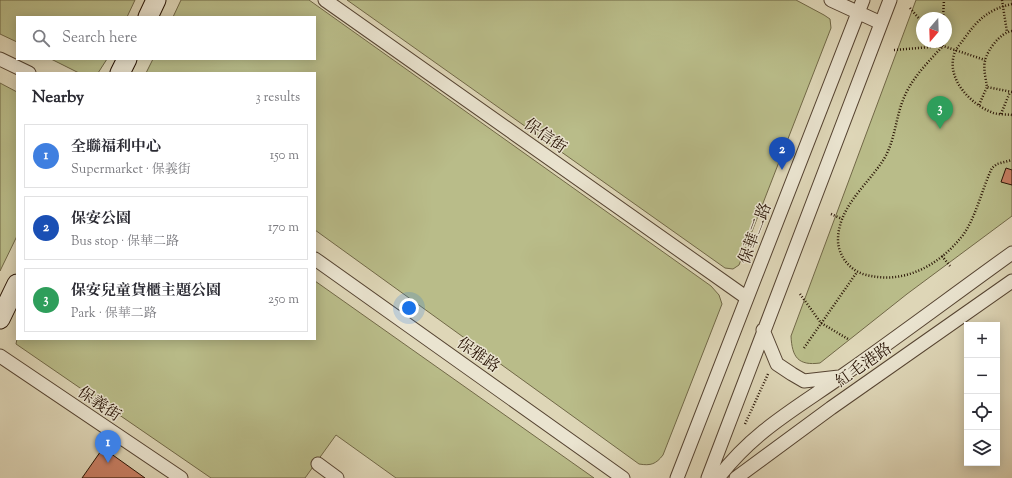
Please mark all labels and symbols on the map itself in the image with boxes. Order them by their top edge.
north arrow [916,12,952,48]
pin: 3 [927,96,953,129]
street label: 保信街 [518,114,571,160]
pin: 2 [769,137,795,170]
street label: 保華二路 [734,200,779,268]
your location [399,298,419,318]
street label: 保雅路 [451,333,504,379]
street label: 紅毛港路 [832,338,897,394]
street label: 保義街 [72,382,125,428]
pin: 1 [95,430,121,463]

